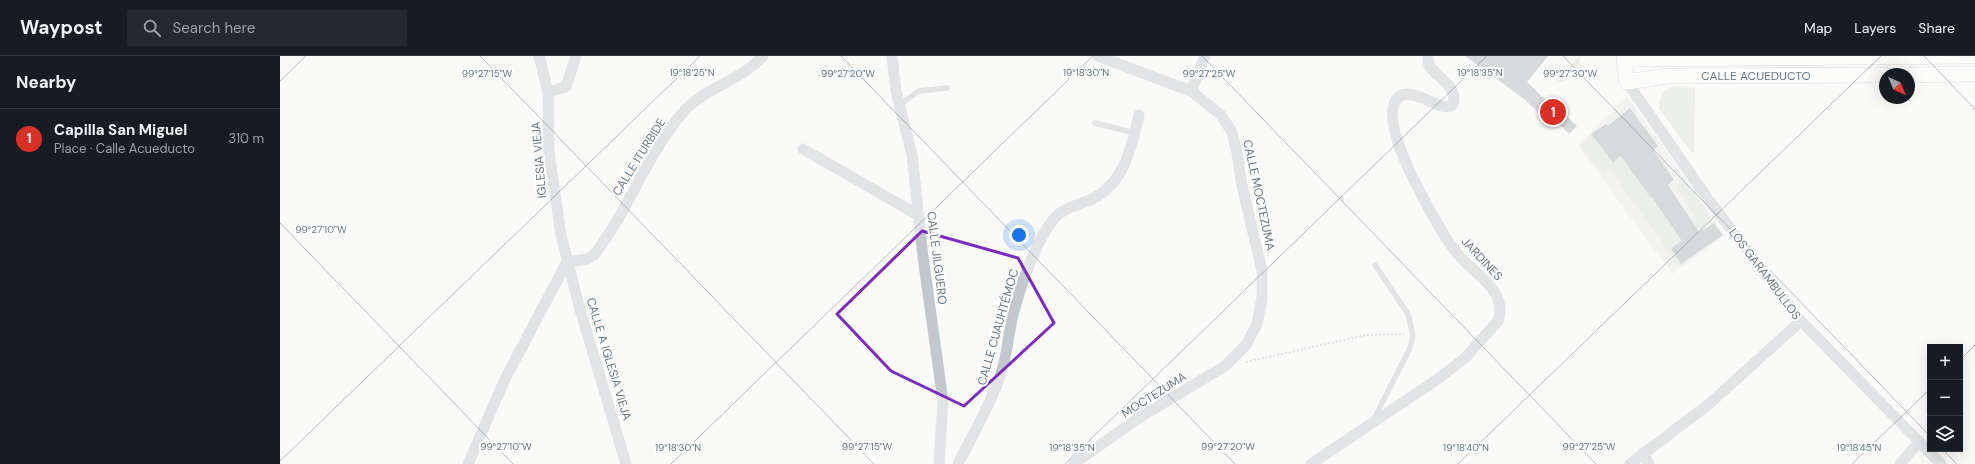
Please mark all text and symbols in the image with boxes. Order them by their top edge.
search box [127,10,407,46]
text: Waypost [20,15,103,40]
icon: search [141,17,163,39]
text: Search here [173,18,255,38]
text: Map [1804,19,1832,37]
text: Layers [1854,19,1896,37]
text: Share [1918,19,1955,37]
text: 19°18'25"N [669,66,715,79]
text: 19°18'30"N [1063,66,1109,79]
text: 19°18'35"N [1457,66,1503,79]
text: 99°27'15"W [462,67,513,80]
text: 99°27'20"W [821,67,875,80]
text: 99°27'25"W [1182,67,1236,80]
text: 99°27'30"W [1543,67,1597,80]
street label: CALLE ACUEDUCTO [1701,68,1811,84]
north arrow [1879,68,1915,104]
text: Nearby [16,71,76,93]
pin: 1 [1540,97,1566,127]
street label: CALLE ITURBIDE [609,115,669,199]
text: Capilla San Miguel [54,120,187,140]
street label: IGLESIA VIEJA [528,121,550,199]
text: 1 [27,130,31,147]
text: 310 m [229,130,264,147]
street label: CALLE MOCTEZUMA [1239,138,1279,252]
text: Place · Calle Acueducto [54,140,195,157]
street label: CALLE JILGUERO [923,211,951,305]
text: 99°27'10"W [295,223,347,236]
your location [1009,225,1029,245]
street label: LOS GARAMBULLOS [1725,225,1805,323]
street label: JARDINES [1458,234,1506,284]
street label: CALLE CUAUHTÉMOC [974,267,1022,387]
street label: CALLE A IGLESIA VIEJA [583,296,635,422]
map controls [1927,344,1963,452]
button: + [1927,344,1963,380]
street label: MOCTEZUMA [1119,369,1190,421]
button: − [1927,380,1963,416]
button: layers [1927,416,1963,452]
text: 99°27'10"W [480,440,532,453]
text: 99°27'15"W [842,440,893,453]
text: 99°27'20"W [1201,440,1255,453]
text: 99°27'25"W [1562,440,1616,453]
text: 19°18'30"N [655,441,701,454]
text: 19°18'35"N [1049,441,1095,454]
text: 19°18'40"N [1443,441,1489,454]
text: 19°18'45"N [1837,441,1882,454]

